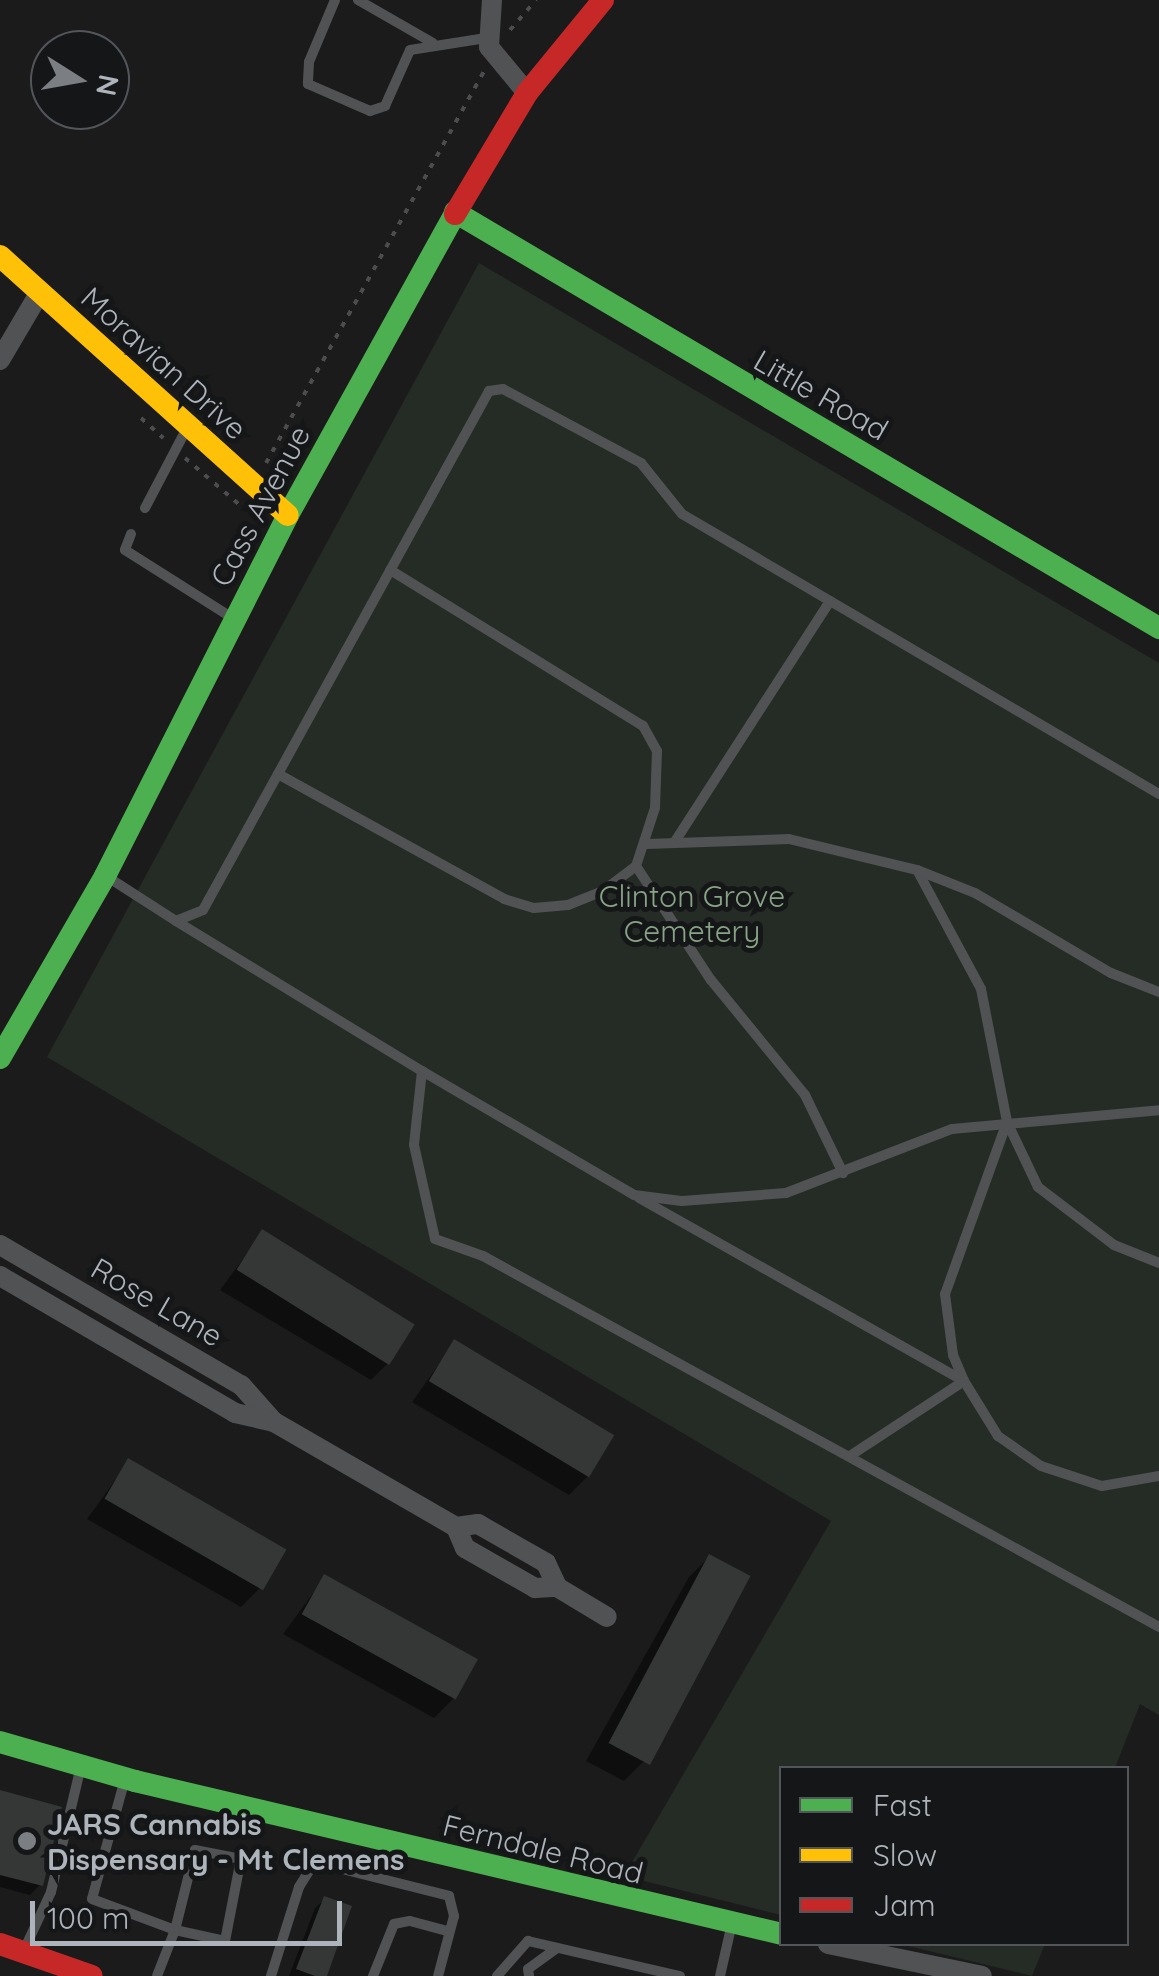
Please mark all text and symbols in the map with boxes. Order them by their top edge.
north arrow [30,30,130,130]
text: N [89,72,127,99]
street label: Moravian Drive [74,279,254,447]
street label: Little Road [748,342,894,448]
street label: Cass Avenue [203,420,317,592]
park label: Clinton Grove Cemetery [599,878,785,948]
street label: Rose Lane [85,1250,229,1354]
legend [779,1766,1129,1946]
text: Fast [873,1786,932,1824]
place label: JARS Cannabis Dispensary - Mt Clemens [47,1806,405,1876]
street label: Ferndale Road [439,1807,647,1891]
marker: JARS Cannabis Dispensary - Mt Clemens [16,1830,38,1852]
text: Slow [873,1836,937,1874]
scale bar [35,1881,348,1943]
text: Jam [873,1886,936,1924]
text: 100 m [47,1899,129,1937]

